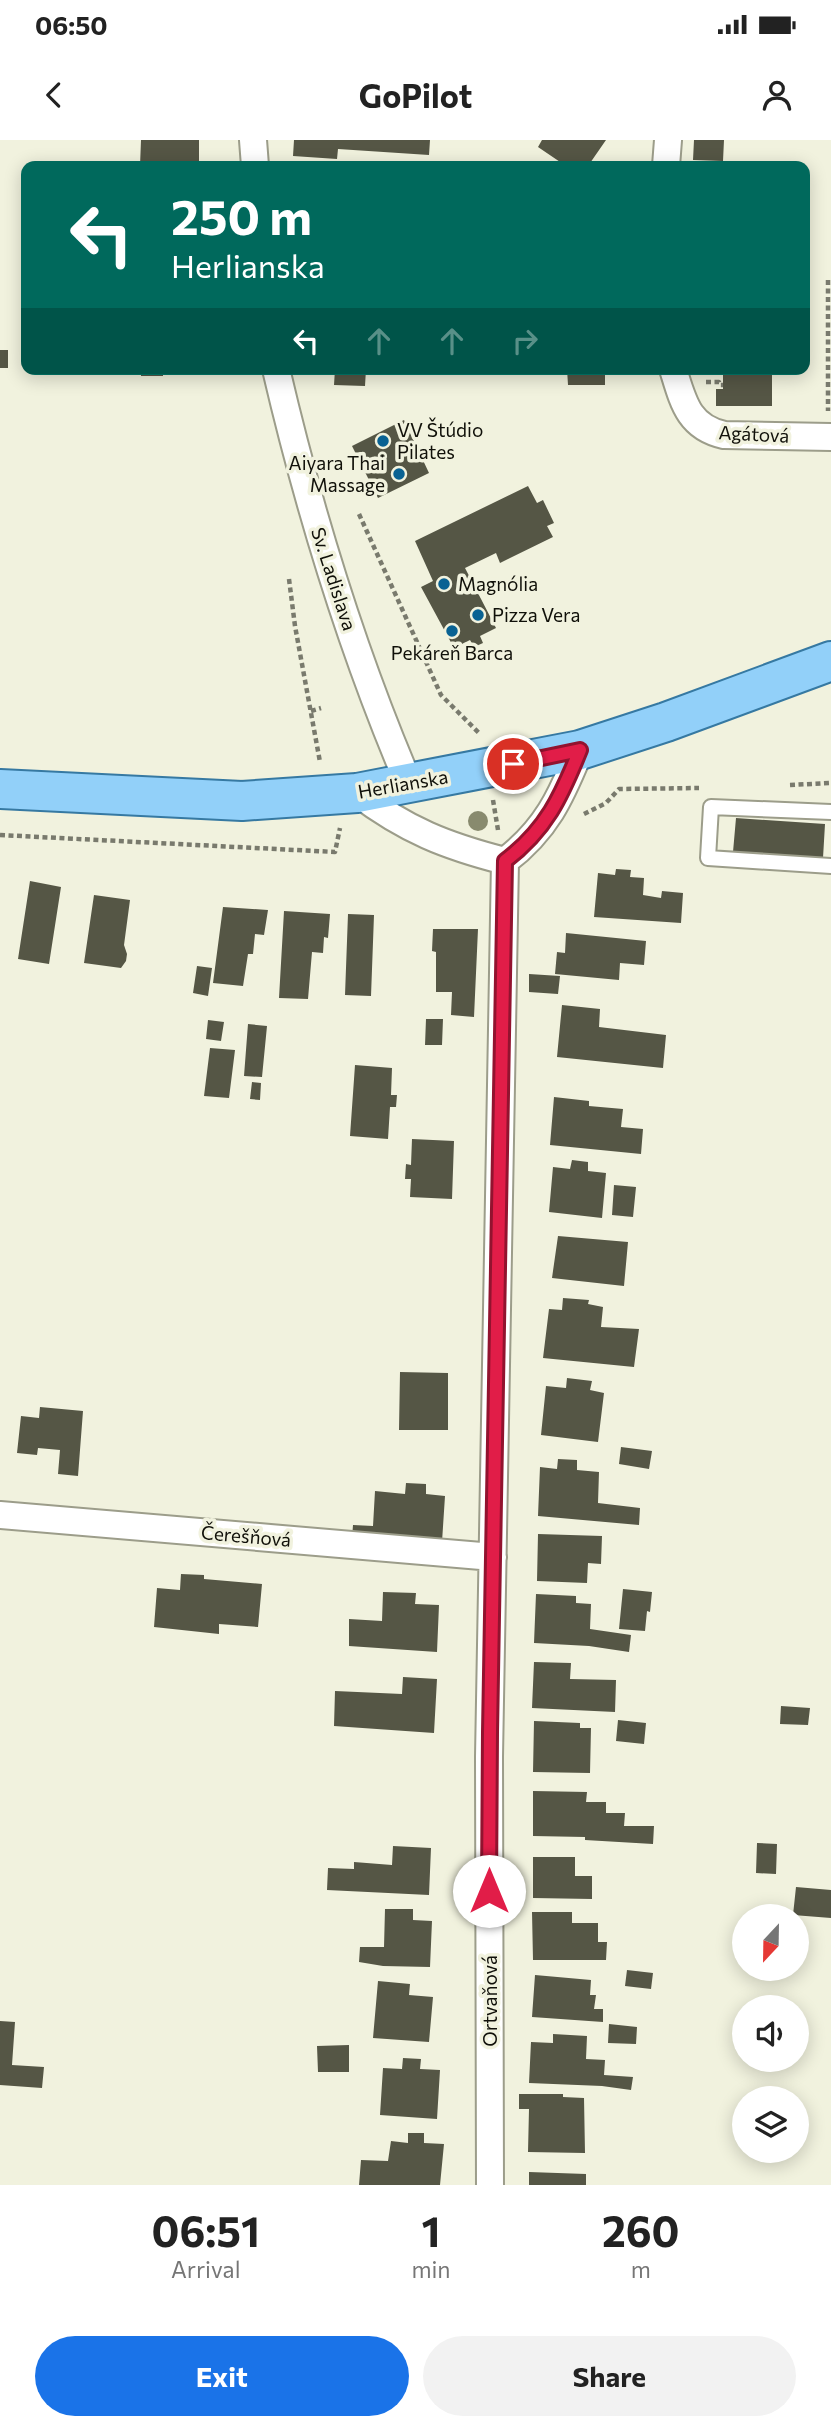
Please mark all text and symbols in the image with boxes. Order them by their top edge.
text: 06:50 [35,9,108,40]
text: GoPilot [359,75,472,115]
icon: back [35,76,73,114]
icon: person [758,76,796,114]
text: 250 m [171,185,312,245]
icon: left [56,189,147,280]
text: Herlianska [171,245,325,285]
icon: left [287,322,325,360]
icon: ahead [360,322,398,360]
icon: ahead [433,322,471,360]
icon: right [506,322,544,360]
place label: VV Štúdio Pilates [397,417,483,463]
street label: Agátová [718,420,790,447]
marker: VV Štúdio Pilates [375,433,391,449]
place label: Aiyara Thai Massage [289,451,385,496]
marker: Aiyara Thai Massage [391,466,407,482]
street label: Sv. Ladislava [307,524,362,633]
place label: Magnólia [458,572,538,595]
marker: Magnólia [436,576,452,592]
place label: Pizza Vera [492,603,580,626]
marker: Pizza Vera [470,607,486,623]
marker: Pekáreň Barca [444,623,460,639]
place label: Pekáreň Barca [391,641,513,664]
pin [483,734,543,794]
icon: arrive [494,745,532,783]
street label: Herlianska [356,764,450,803]
street label: Čerešňová [200,1519,292,1551]
position arrow [452,1854,526,1928]
north arrow [732,1904,808,1981]
map controls [732,1904,809,2163]
street label: Ortvaňová [478,1955,501,2047]
button: sound [732,1995,809,2072]
button: layers [732,2086,809,2163]
text: 06:51 [151,2204,260,2256]
text: 1 [421,2204,440,2256]
text: 260 [602,2204,679,2256]
text: Arrival [171,2255,240,2283]
text: min [411,2255,451,2283]
text: m [631,2255,651,2283]
button: Exit [35,2336,409,2416]
button: Share [423,2336,796,2416]

